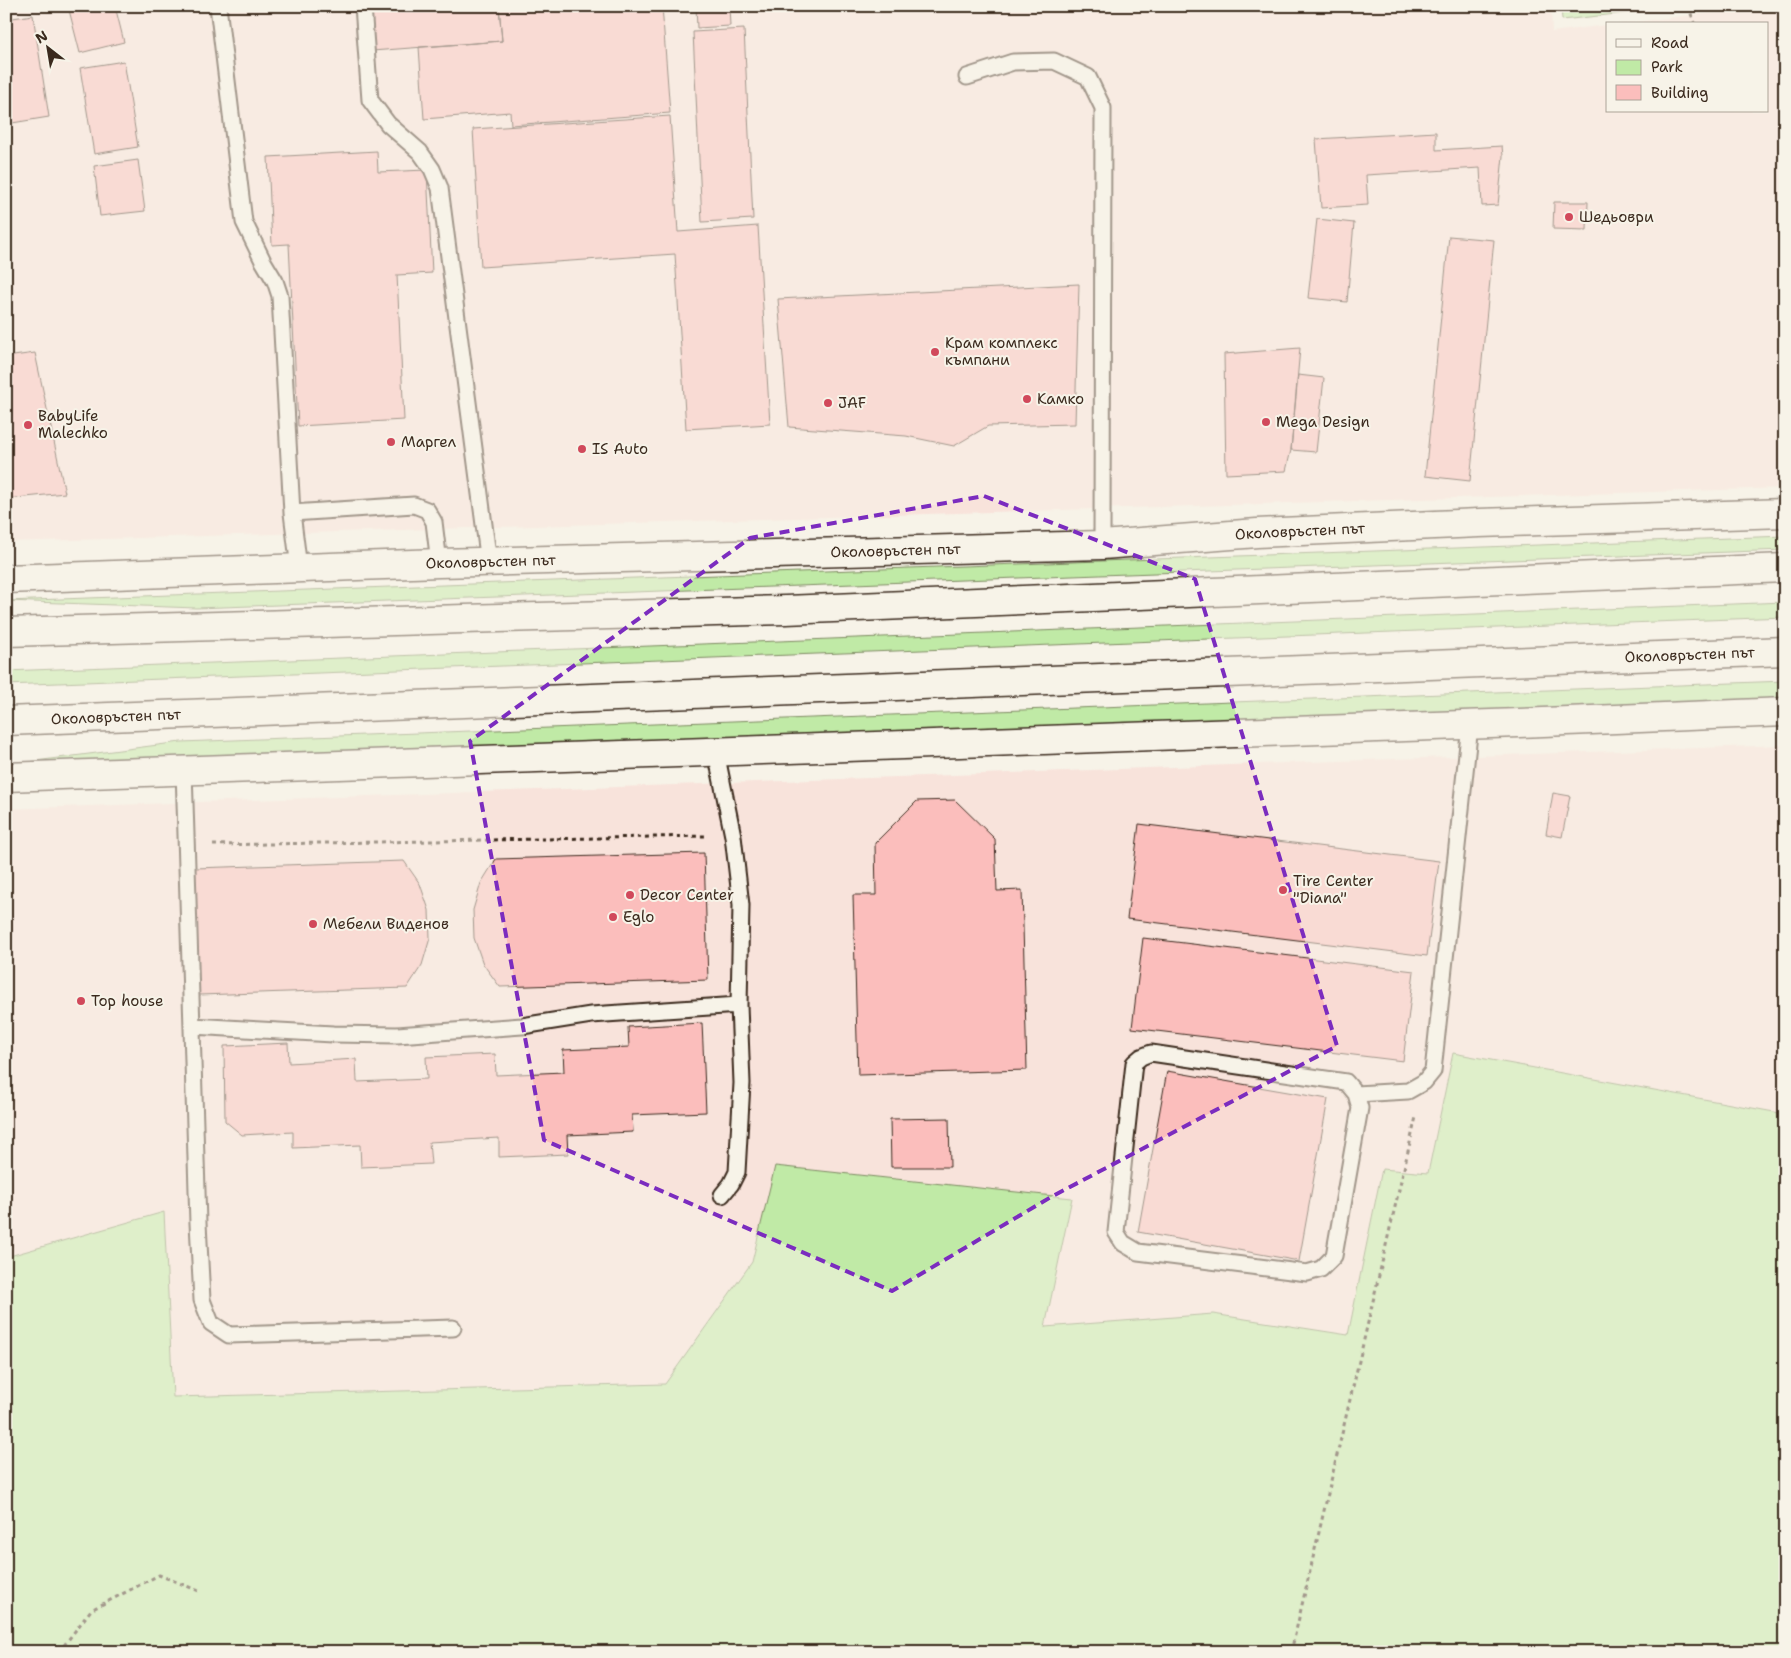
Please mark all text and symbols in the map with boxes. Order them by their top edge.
north arrow [22,22,72,72]
legend [1606,22,1768,112]
text: N [32,26,51,47]
text: Road [1651,33,1689,53]
text: Park [1651,57,1683,77]
text: Building [1651,83,1708,103]
place label: Шедьоври [1579,207,1654,227]
marker: Шедьоври [1563,211,1575,223]
place label: Крам комплекс къмпани [945,333,1058,370]
marker: Крам комплекс къмпани [929,346,941,358]
place label: Камко [1037,389,1084,409]
place label: JAF [838,393,866,413]
marker: Камко [1021,393,1033,405]
marker: JAF [822,397,834,409]
place label: BabyLife Malechko [38,406,108,443]
place label: Mega Design [1276,412,1370,432]
marker: Mega Design [1260,416,1272,428]
marker: BabyLife Malechko [22,419,34,431]
place label: Маргел [401,432,457,452]
marker: Маргел [385,436,397,448]
place label: IS Auto [592,439,648,459]
marker: IS Auto [576,443,588,455]
street label: Околовръстен път [1234,518,1366,545]
street label: Околовръстен път [830,539,961,562]
street label: Околовръстен път [425,550,556,573]
street label: Околовръстен път [1624,642,1756,667]
street label: Околовръстен път [50,704,182,729]
place label: Tire Center "Diana" [1293,871,1374,908]
marker: Tire Center "Diana" [1277,884,1289,896]
place label: Decor Center [640,885,734,905]
marker: Decor Center [624,889,636,901]
place label: Eglo [623,907,654,927]
marker: Eglo [607,911,619,923]
place label: Мебели Виденов [323,914,449,934]
marker: Мебели Виденов [307,918,319,930]
place label: Top house [91,991,163,1011]
marker: Top house [75,995,87,1007]

